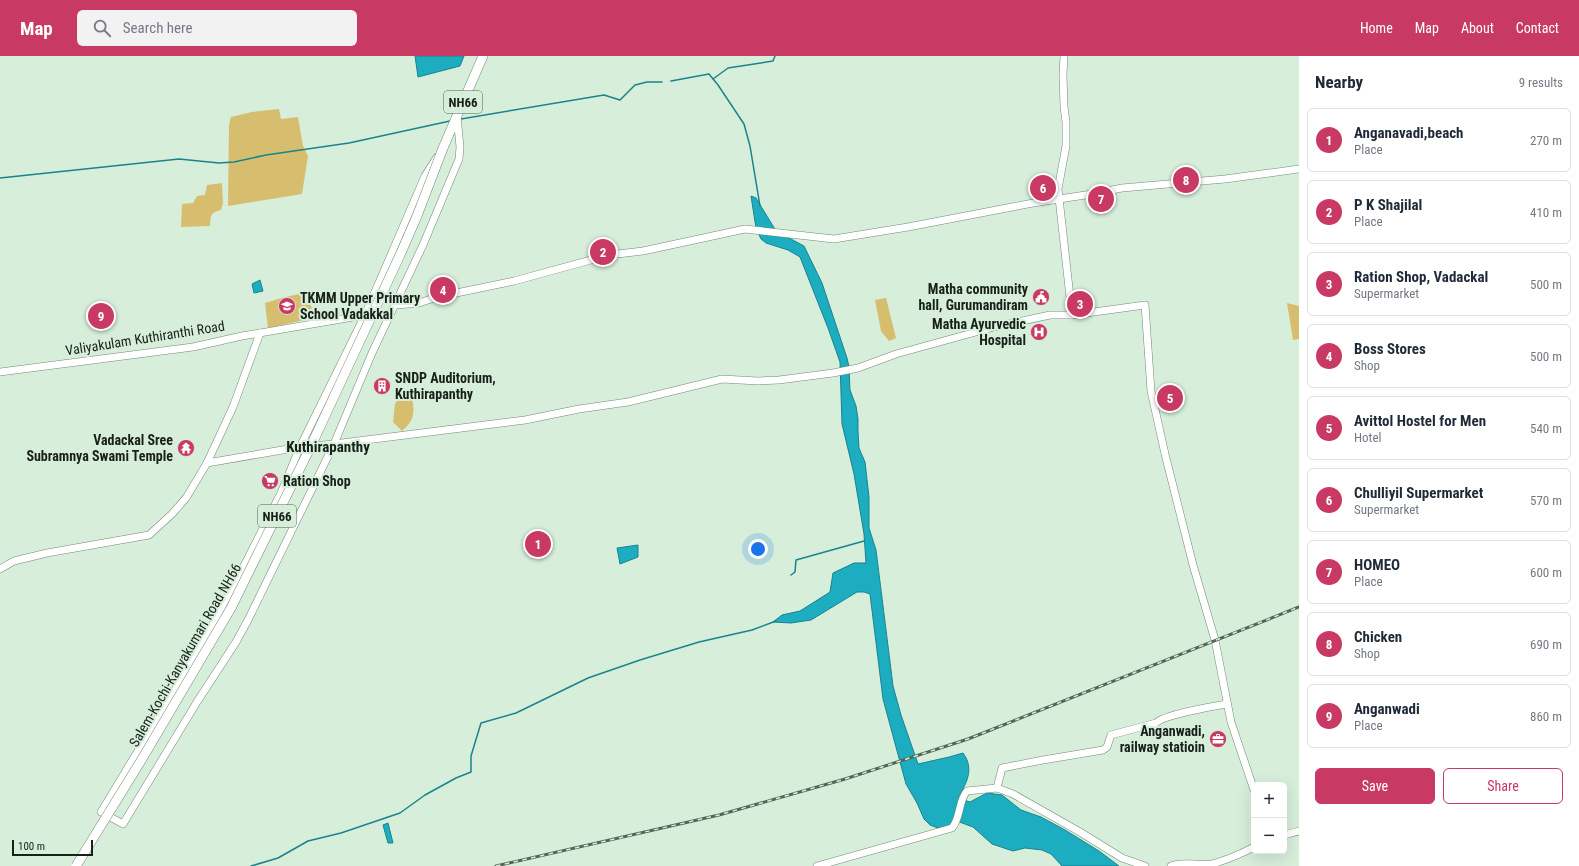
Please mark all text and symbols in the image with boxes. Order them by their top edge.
search box [77,10,357,46]
text: Map [20,17,53,40]
icon: search [91,17,113,39]
text: Search here [123,19,193,37]
text: Home [1360,20,1393,36]
text: Map [1415,20,1439,36]
text: About [1461,20,1494,36]
text: Contact [1516,20,1559,36]
text: Nearby [1315,72,1363,92]
text: 9 results [1519,75,1563,90]
road number: NH66 [444,91,482,113]
text: Anganavadi,beach [1354,124,1463,142]
text: 1 [1326,133,1332,148]
text: 270 m [1530,133,1562,148]
text: Place [1354,142,1383,157]
pin: 8 [1173,165,1199,195]
pin: 6 [1030,173,1056,203]
pin: 7 [1088,184,1114,214]
text: P K Shajilal [1354,196,1422,214]
text: 2 [1326,205,1332,220]
text: 410 m [1530,205,1562,220]
text: Place [1354,214,1383,229]
pin: 2 [590,237,616,267]
text: Ration Shop, Vadackal [1354,268,1488,286]
pin: 4 [430,275,456,305]
text: 3 [1326,277,1332,292]
text: 500 m [1530,277,1562,292]
place label: Matha community hall, Gurumandiram [918,281,1029,313]
text: Supermarket [1354,286,1419,301]
public building icon: Matha community hall, Gurumandiram [1031,287,1051,307]
pin: 3 [1067,289,1093,319]
place label: TKMM Upper Primary School Vadakkal [300,290,421,322]
school or university icon: TKMM Upper Primary School Vadakkal [277,296,297,316]
pin: 9 [88,301,114,331]
place label: Matha Ayurvedic Hospital [932,316,1027,348]
street label: Valiyakulam Kuthiranthi Road [64,317,226,359]
hospital icon: Matha Ayurvedic Hospital [1029,322,1049,342]
text: Boss Stores [1354,340,1426,358]
text: 4 [1326,349,1332,364]
text: 500 m [1530,349,1562,364]
text: Shop [1354,358,1380,373]
place label: SNDP Auditorium, Kuthirapanthy [395,370,496,402]
building icon: SNDP Auditorium, Kuthirapanthy [372,376,392,396]
pin: 5 [1157,383,1183,413]
text: Avittol Hostel for Men [1354,412,1486,430]
text: 5 [1326,421,1332,436]
text: 540 m [1530,421,1562,436]
text: Hotel [1354,430,1382,445]
place label: Vadackal Sree Subramnya Swami Temple [26,432,173,464]
temple icon: Vadackal Sree Subramnya Swami Temple [176,438,196,458]
district label: Kuthirapanthy [286,438,370,456]
supermarket icon: Ration Shop [260,471,280,491]
place label: Ration Shop [283,473,351,489]
text: Chulliyil Supermarket [1354,484,1483,502]
text: 6 [1326,493,1332,508]
text: 570 m [1530,493,1562,508]
text: Supermarket [1354,502,1419,517]
road number: NH66 [258,505,296,527]
pin: 1 [525,529,551,559]
your location [748,539,768,559]
text: HOMEO [1354,556,1400,574]
street label: Salem-Kochi-Kanyakumari Road NH66 [126,560,244,750]
text: 7 [1326,565,1332,580]
text: 600 m [1530,565,1562,580]
text: Place [1354,574,1383,589]
text: Chicken [1354,628,1402,646]
text: 8 [1326,637,1332,652]
text: 690 m [1530,637,1562,652]
text: Shop [1354,646,1380,661]
text: Anganwadi [1354,700,1420,718]
text: 9 [1326,709,1332,724]
text: 860 m [1530,709,1562,724]
text: Place [1354,718,1383,733]
place label: Anganwadi, railway statioin [1120,723,1205,755]
office icon: Anganwadi, railway statioin [1208,729,1228,749]
button: Save [1315,768,1435,804]
button: Share [1443,768,1563,804]
map controls [1251,782,1287,854]
button: + [1251,782,1287,818]
button: − [1251,818,1287,854]
scale bar [12,838,93,857]
text: 100 m [18,840,45,853]

